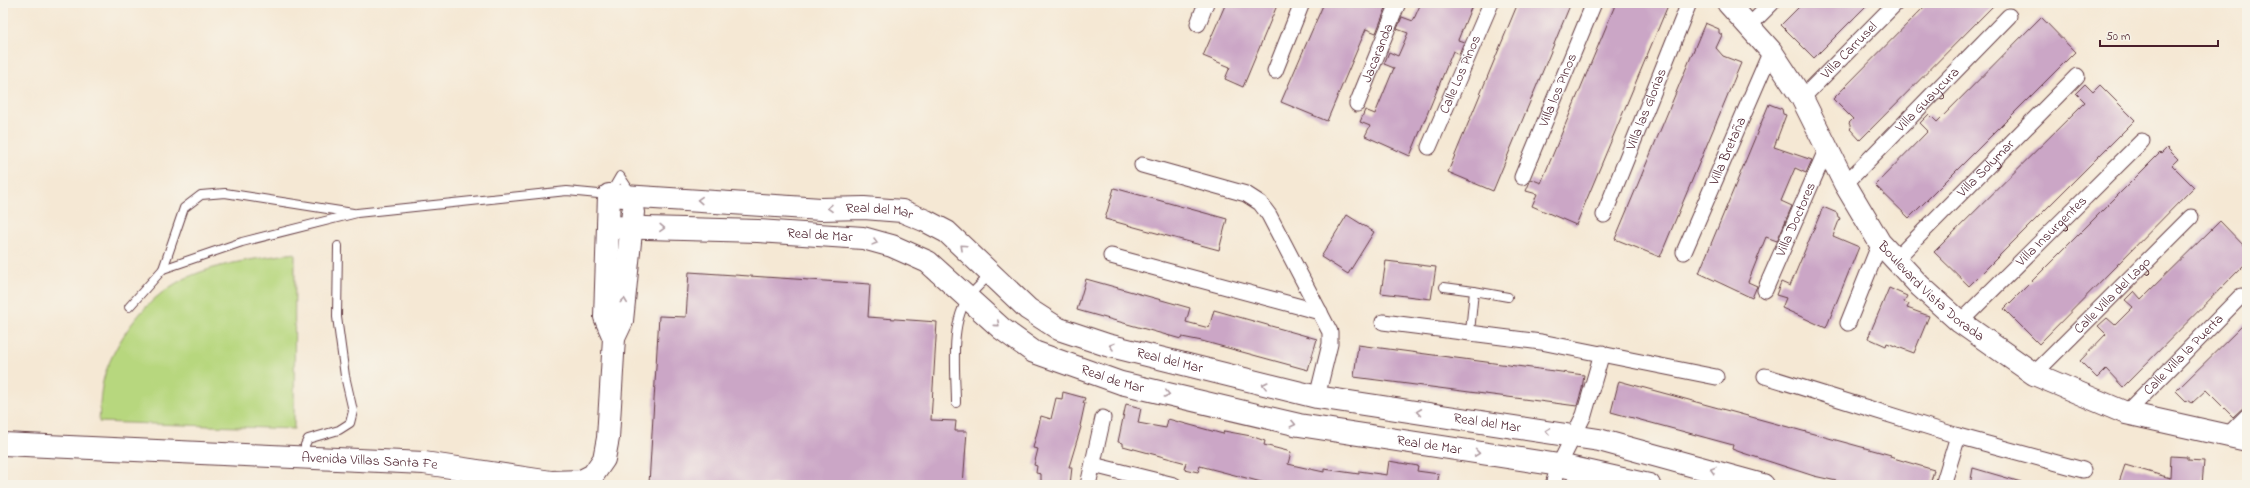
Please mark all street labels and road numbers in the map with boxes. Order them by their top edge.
street label: Villa Carrusel [1815,17,1882,85]
street label: Jacaranda [1356,20,1399,86]
street label: Calle Los Pinos [1434,32,1486,117]
street label: Villa los PInos [1533,50,1583,131]
street label: Villa Guaycura [1890,62,1964,138]
street label: Villa las Glorias [1620,65,1672,154]
street label: Villa Bretaña [1703,114,1752,189]
street label: Villa Solymar [1951,134,2020,203]
street label: Villa Doctores [1770,179,1821,261]
street label: Villa Insurgentes [2010,191,2092,272]
street label: Real del Mar [845,197,917,225]
street label: Real de Mar [786,222,854,248]
street label: Boulevard Vista Dorada [1872,236,1989,347]
street label: Calle Villa del Lago [2069,252,2156,339]
street label: Calle Villa la Puerta [2139,309,2228,400]
street label: Real del Mar [1134,342,1206,379]
street label: Real de Mar [1078,359,1147,399]
street label: Real del Mar [1452,407,1523,439]
street label: Real de Mar [1395,430,1464,460]
street label: Avenida Villas Santa Fe [301,447,440,476]

